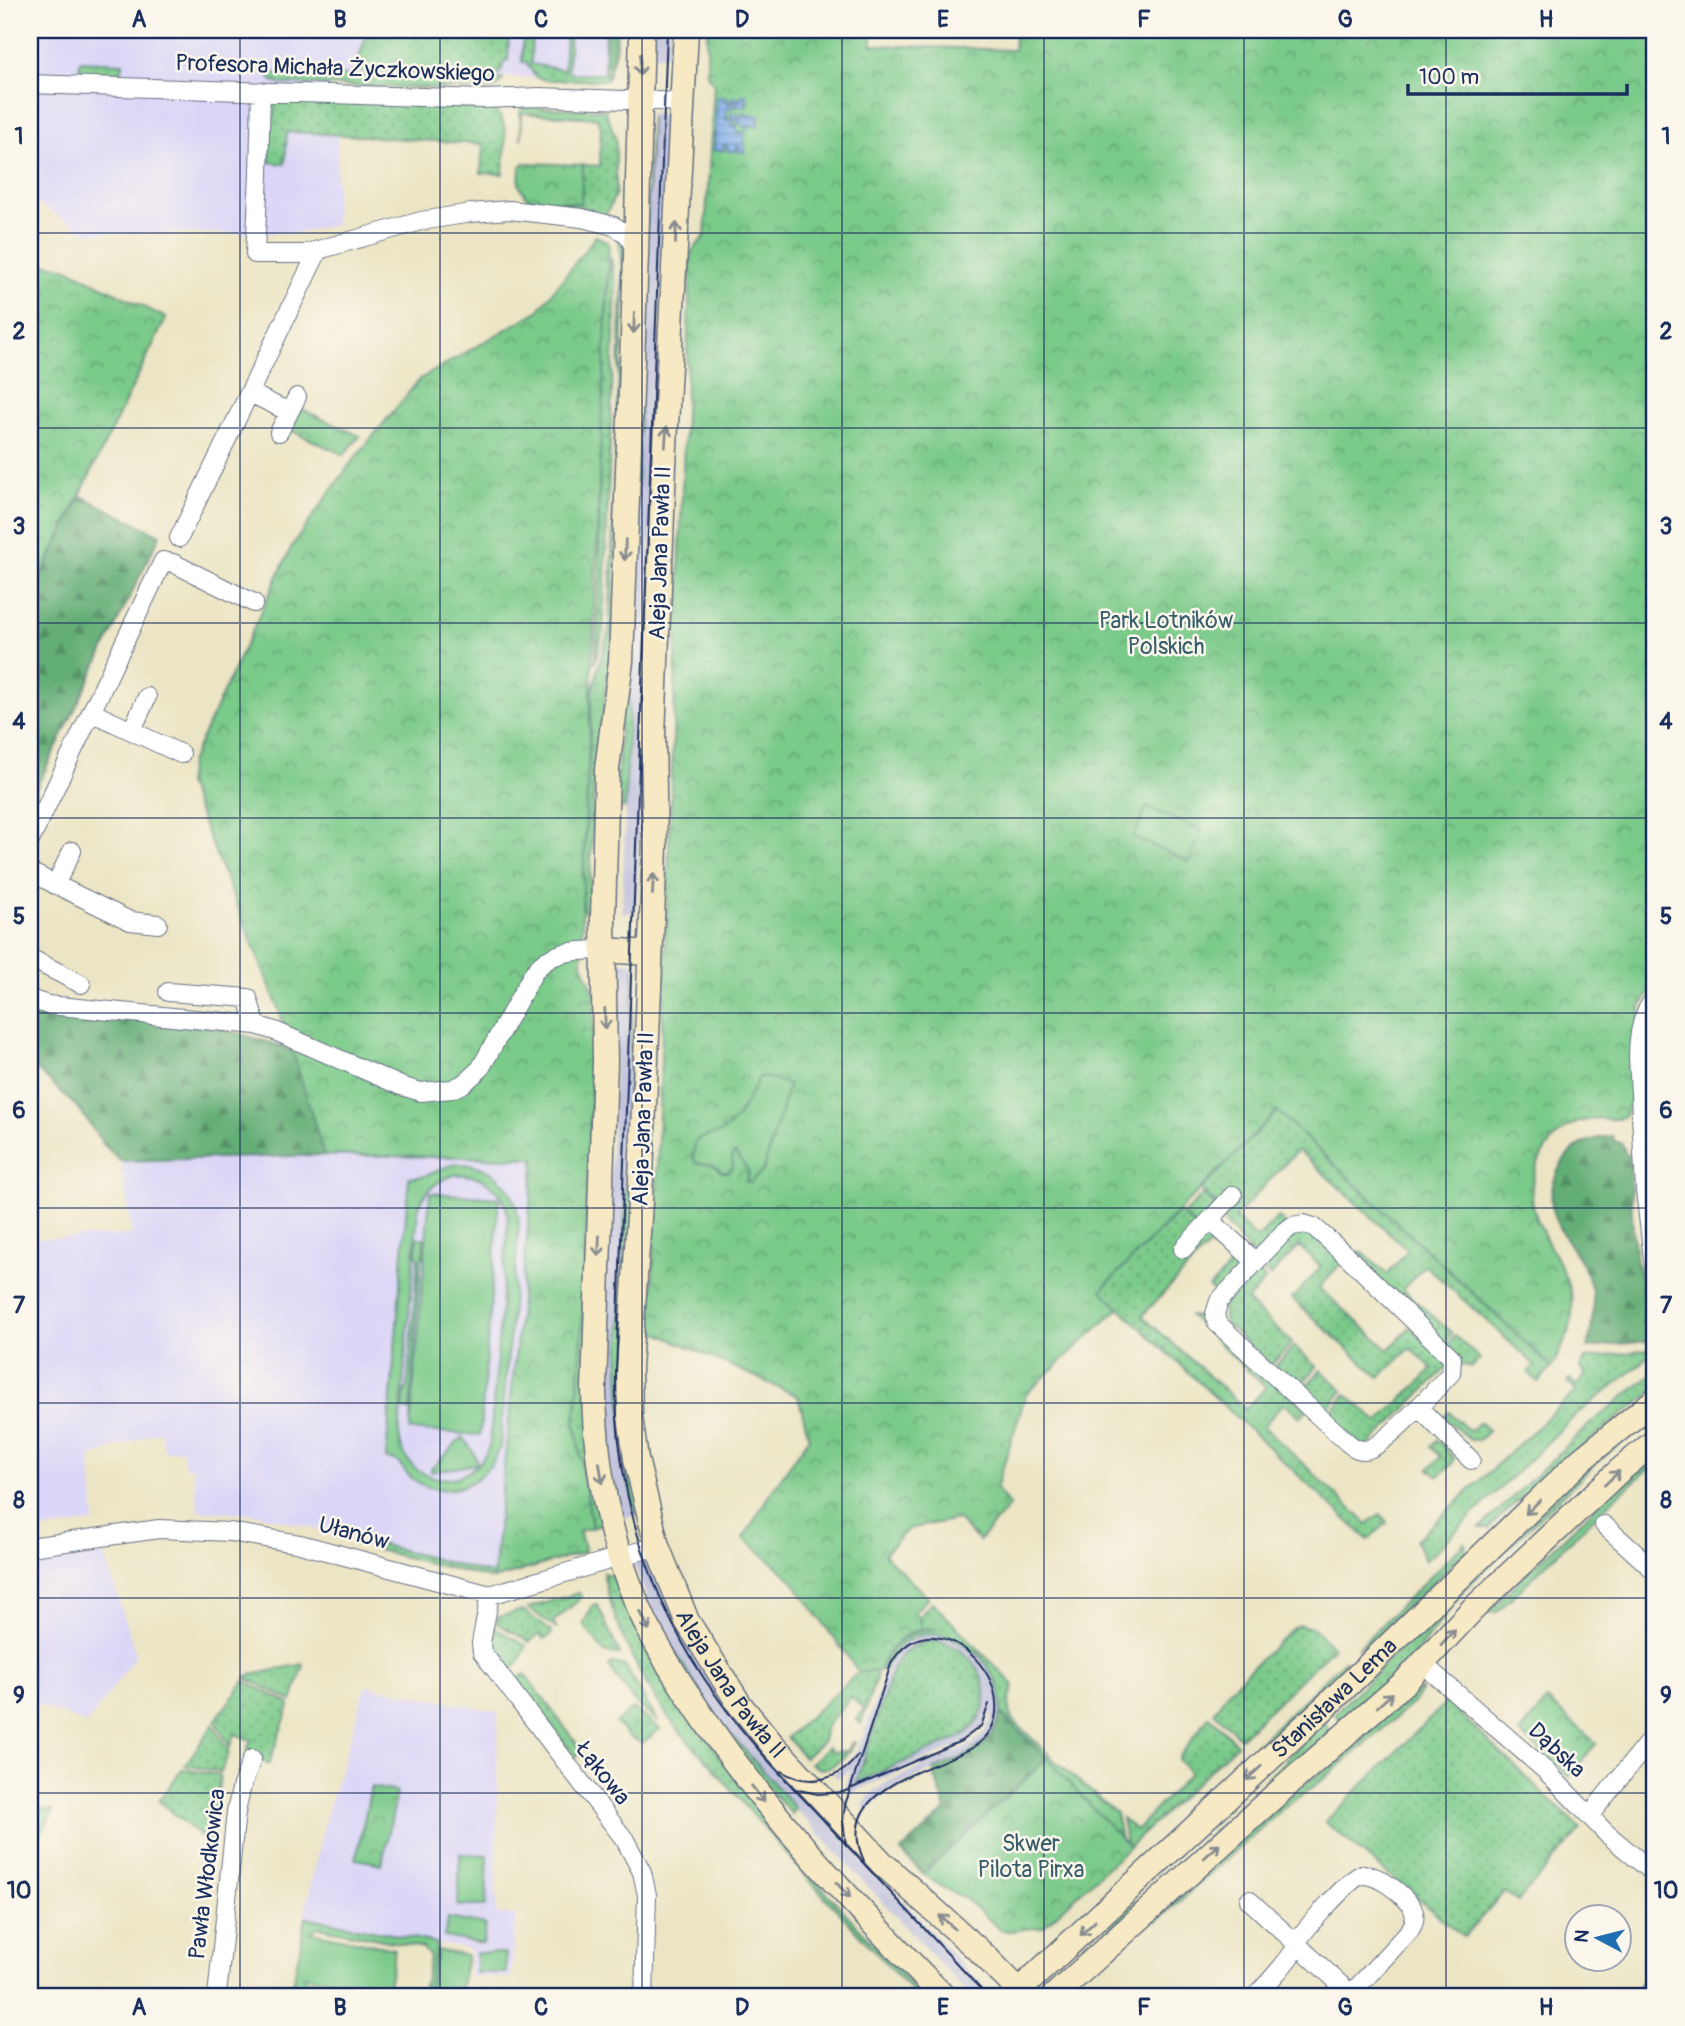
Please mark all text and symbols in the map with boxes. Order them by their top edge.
text: A [132,5,147,34]
text: B [333,5,347,34]
text: C [534,5,548,34]
text: D [735,5,749,34]
text: E [937,5,949,34]
text: F [1137,5,1151,34]
text: G [1337,5,1353,34]
text: H [1539,5,1553,34]
street label: Profesora Michała Życzkowskiego [175,48,495,88]
scale bar [1408,52,1627,96]
one-way arrow [634,53,647,76]
text: 100 m [1419,64,1479,91]
text: 1 [15,122,24,151]
text: 1 [1662,122,1671,151]
one-way arrow [670,222,683,245]
one-way arrow [627,311,640,334]
text: 2 [13,317,26,346]
text: 2 [1660,317,1673,346]
one-way arrow [659,426,672,449]
street label: Aleja Jana Pawła II [642,465,678,641]
text: 3 [13,512,25,541]
text: 3 [1660,512,1672,541]
one-way arrow [618,539,632,562]
park label: Park Lotników Polskich [1099,606,1234,661]
text: 4 [12,707,26,736]
text: 4 [1659,707,1673,736]
one-way arrow [647,874,660,896]
text: 5 [13,902,25,931]
text: 5 [1660,902,1672,931]
one-way arrow [598,1007,612,1030]
street label: Aleja Jana Pawła II [625,1031,661,1207]
text: 6 [12,1096,26,1125]
text: 6 [1659,1096,1673,1125]
one-way arrow [592,1234,605,1257]
text: 7 [13,1291,26,1320]
text: 7 [1660,1291,1673,1320]
one-way arrow [595,1461,608,1484]
one-way arrow [1603,1470,1621,1486]
text: 8 [13,1486,25,1515]
text: 8 [1660,1486,1672,1515]
one-way arrow [1524,1498,1541,1515]
street label: Ułanów [315,1510,393,1556]
street label: Aleja Jana Pawła II [670,1606,793,1765]
one-way arrow [638,1610,652,1631]
one-way arrow [1440,1628,1457,1645]
street label: Stanisława Lema [1265,1631,1403,1764]
text: 9 [13,1681,25,1710]
text: 9 [1660,1681,1672,1710]
one-way arrow [1375,1692,1393,1708]
street label: Dąbska [1522,1716,1592,1784]
street label: Łąkowa [568,1734,637,1811]
one-way arrow [1246,1764,1263,1781]
one-way arrow [750,1784,765,1803]
street label: Pawła Włodkowica [182,1787,232,1961]
park label: Skwer Pilota Pirxa [978,1829,1084,1884]
one-way arrow [1203,1843,1221,1859]
text: 10 [7,1876,31,1905]
text: 10 [1654,1876,1678,1905]
one-way arrow [835,1881,851,1899]
north arrow [1562,1904,1632,1974]
one-way arrow [938,1914,956,1930]
one-way arrow [1080,1919,1097,1936]
text: N [1569,1928,1595,1944]
text: A [132,1993,147,2022]
text: B [333,1993,347,2022]
text: C [534,1993,548,2022]
text: D [735,1993,749,2022]
text: E [937,1993,949,2022]
text: F [1137,1993,1151,2022]
text: G [1337,1993,1353,2022]
text: H [1539,1993,1553,2022]

